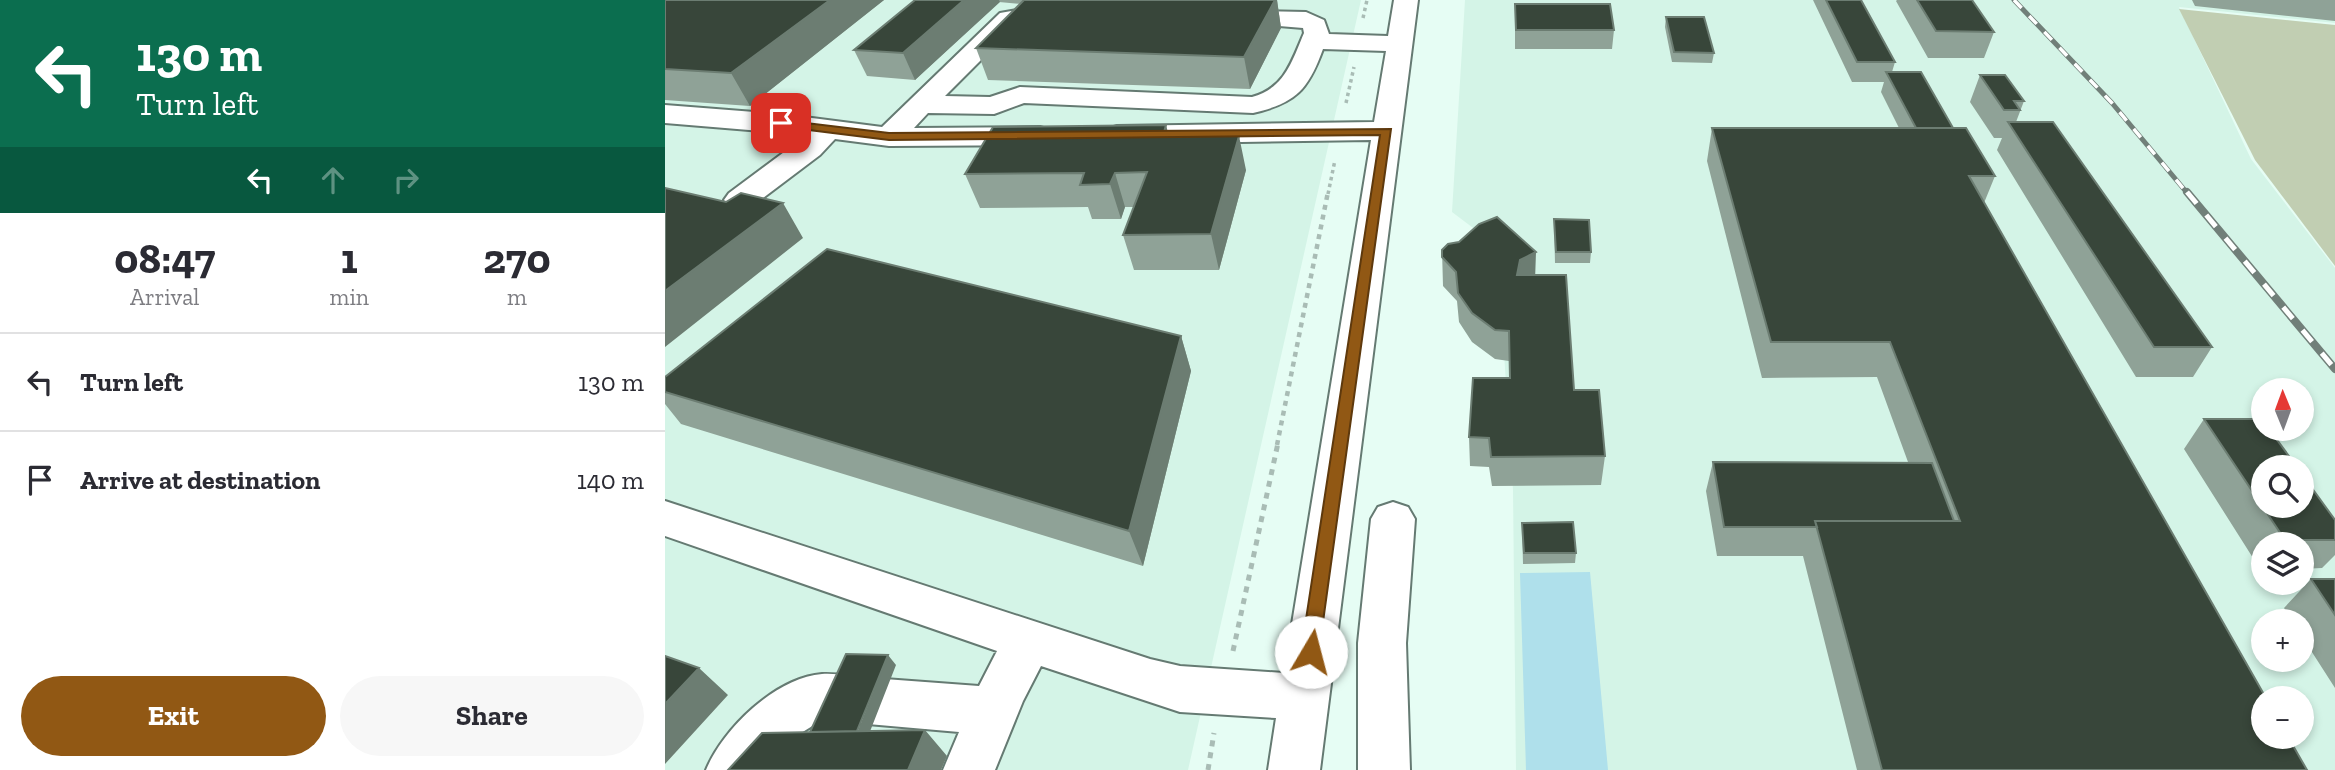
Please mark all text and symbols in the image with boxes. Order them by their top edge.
text: 130 m [136,25,262,84]
icon: left [21,28,112,119]
text: Turn left [136,85,258,123]
pin [751,93,811,153]
icon: arrive [762,104,800,142]
icon: left [241,161,279,199]
icon: ahead [314,161,352,199]
icon: right [387,161,425,199]
text: 08:47 [114,233,215,284]
text: 1 [341,233,358,284]
text: 270 [483,233,551,284]
text: Arrival [130,283,199,311]
text: min [330,283,369,311]
text: m [507,283,527,311]
icon: left [21,363,59,401]
text: Turn left [80,366,183,398]
text: 130 m [578,366,644,398]
north arrow [2251,378,2313,441]
map controls [2251,378,2314,749]
button: search [2251,455,2314,518]
icon: arrive [21,461,59,499]
text: Arrive at destination [80,464,320,496]
text: 140 m [577,464,644,496]
button: layers [2251,532,2314,595]
button: + [2251,609,2314,672]
position arrow [1274,615,1348,689]
button: Exit [21,676,326,756]
button: Share [340,676,644,756]
button: − [2251,686,2314,749]

